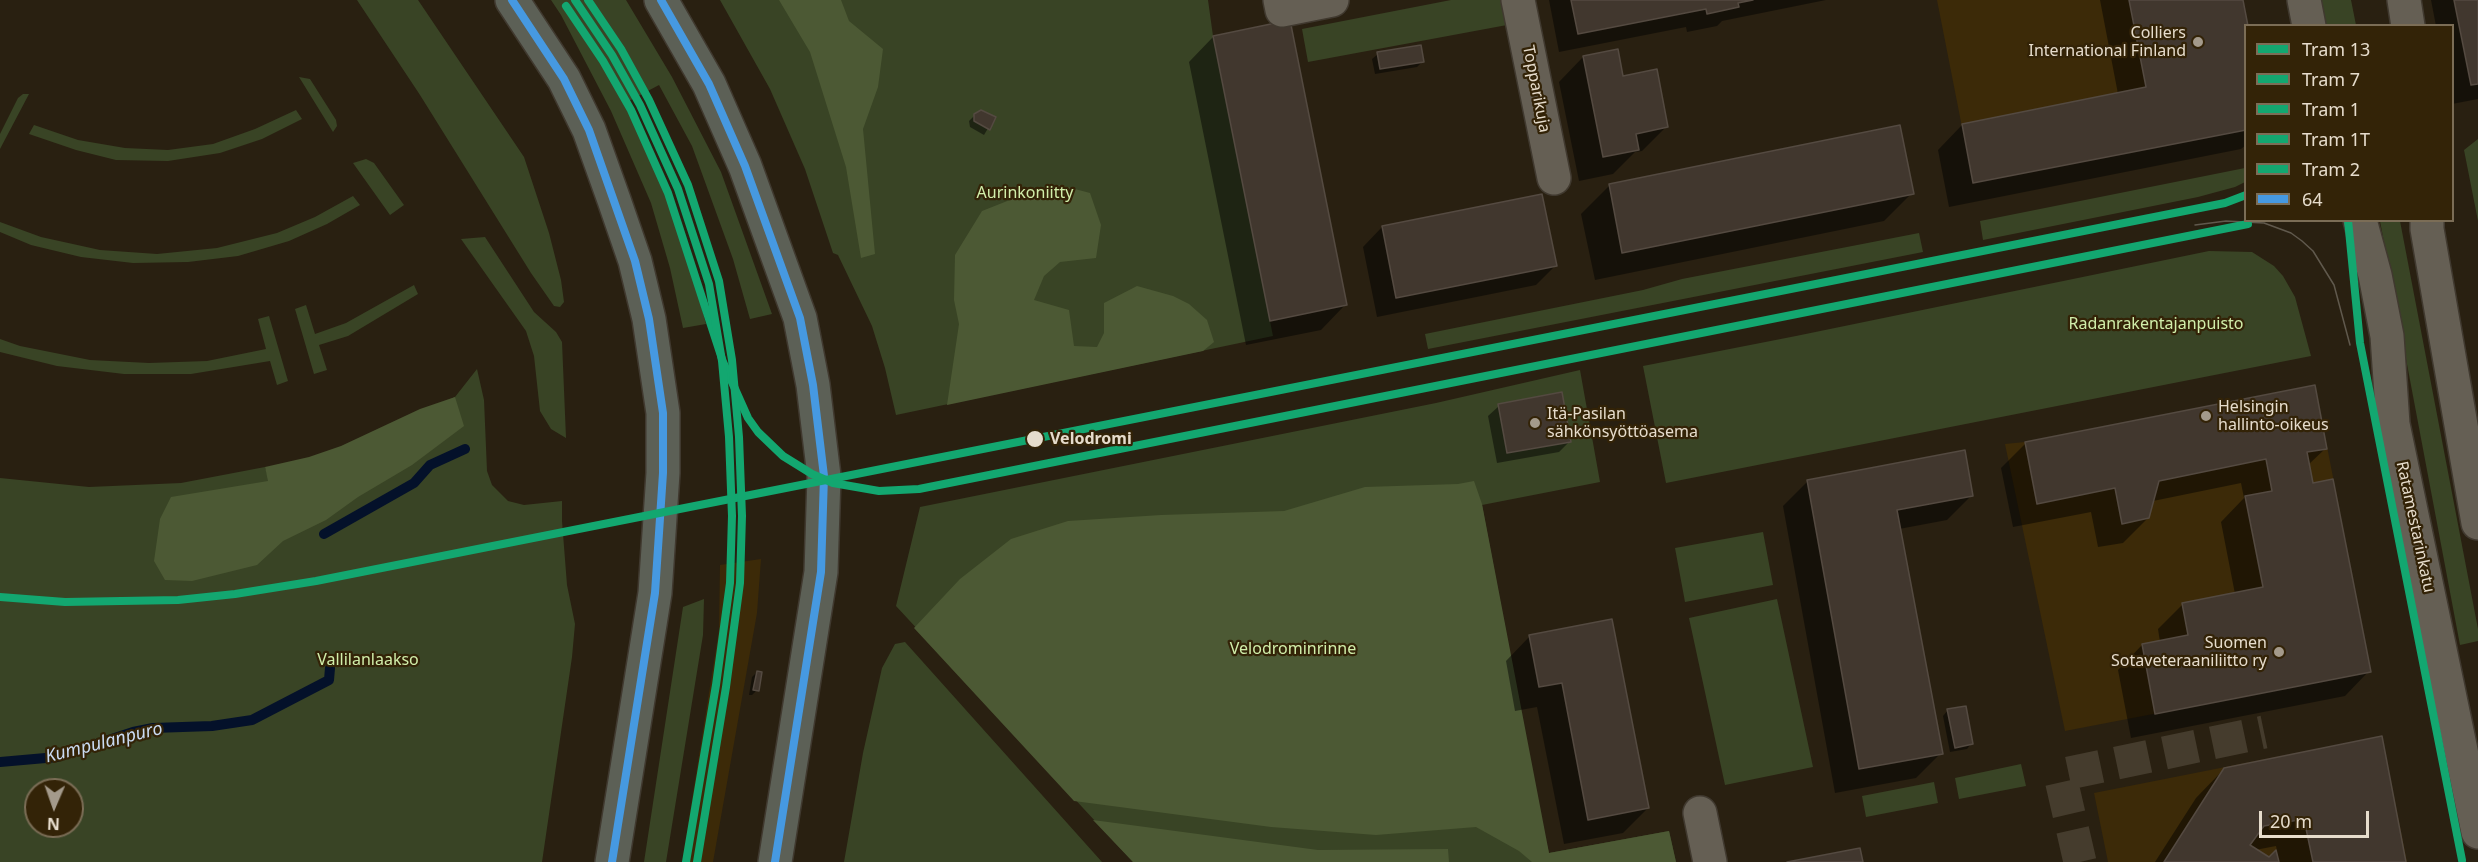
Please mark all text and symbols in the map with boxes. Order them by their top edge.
place label: Colliers International Finland [2029,23,2186,61]
legend [2244,24,2454,222]
marker: Colliers International Finland [2191,35,2205,49]
text: Tram 13 [2302,37,2370,61]
street label: Topparikuja [1518,44,1554,134]
text: Tram 7 [2302,67,2360,91]
text: Tram 1 [2302,97,2360,121]
text: Tram 1T [2302,127,2370,151]
text: Tram 2 [2302,157,2360,181]
park label: Aurinkoniitty [977,183,1073,203]
text: 64 [2302,187,2323,211]
park label: Radanrakentajanpuisto [2068,314,2244,334]
place label: Helsingin hallinto-oikeus [2218,397,2329,435]
place label: Itä-Pasilan sähkönsyöttöasema [1547,404,1698,442]
marker: Helsingin hallinto-oikeus [2199,409,2213,423]
marker: Itä-Pasilan sähkönsyöttöasema [1528,416,1542,430]
marker: Velodromi [1025,429,1045,449]
place label: Velodromi [1050,429,1132,449]
street label: Ratamestarinkatu [2392,460,2438,594]
place label: Suomen Sotaveteraaniliitto ry [2111,633,2267,671]
park label: Velodrominrinne [1230,639,1356,659]
marker: Suomen Sotaveteraaniliitto ry [2272,645,2286,659]
park label: Vallilanlaakso [317,650,419,670]
water label: Kumpulanpuro [43,718,165,768]
north arrow [24,778,84,838]
scale bar [2262,799,2372,837]
text: 20 m [2270,809,2312,833]
text: N [47,813,60,835]

